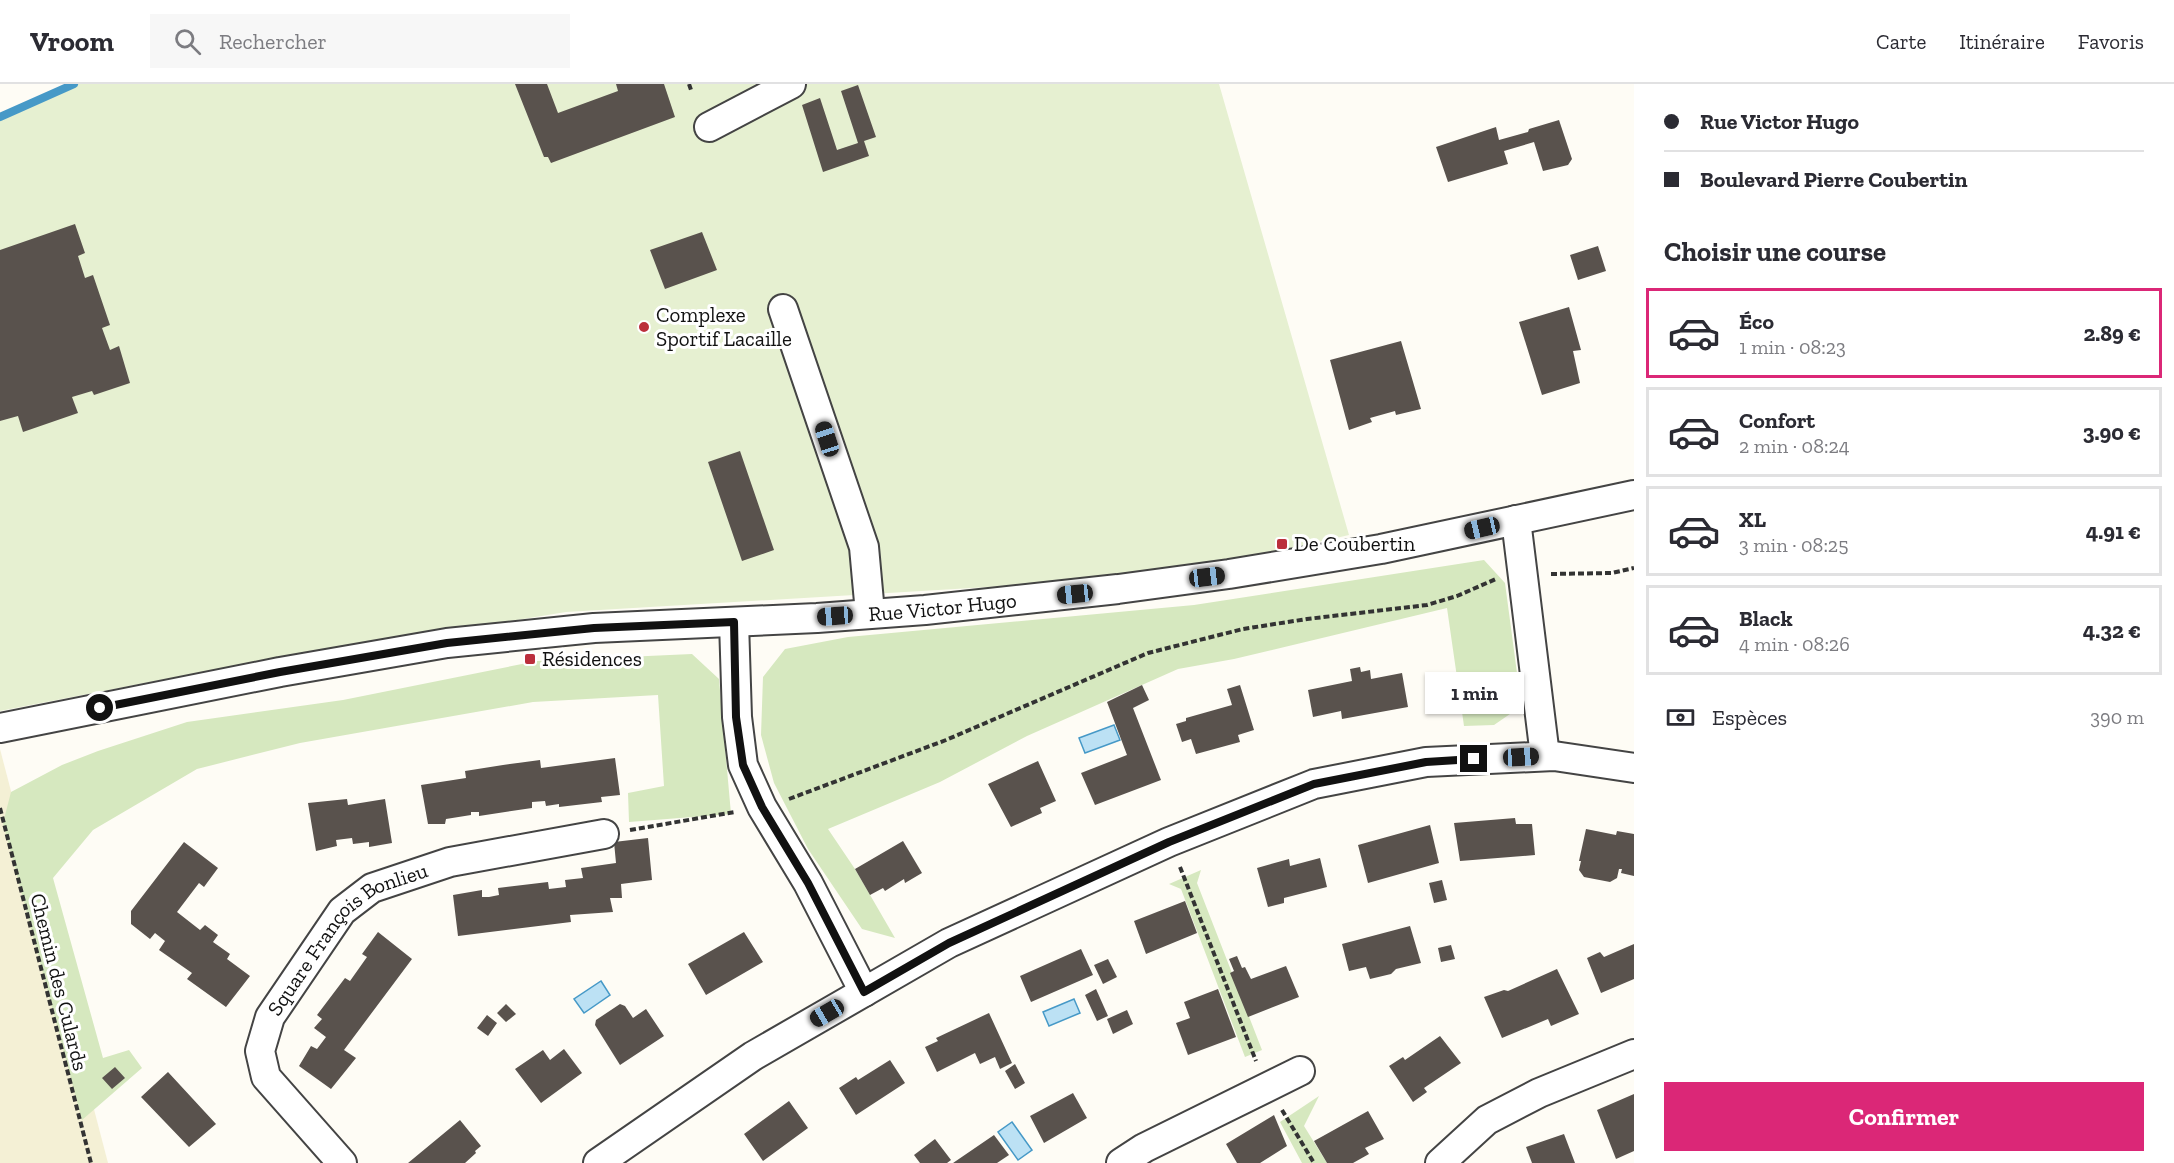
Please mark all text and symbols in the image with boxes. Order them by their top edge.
search box [150,14,570,68]
text: Vroom [30,25,114,58]
icon: search [171,25,204,58]
text: Rechercher [219,28,327,55]
text: Carte [1876,29,1926,54]
text: Itinéraire [1959,29,2045,54]
text: Favoris [2078,29,2144,54]
text: Rue Victor Hugo [1700,108,1859,135]
text: Boulevard Pierre Coubertin [1700,166,1968,193]
text: Choisir une course [1664,236,1886,268]
place label: Complexe Sportif Lacaille [656,302,792,351]
icon: car [1667,306,1721,360]
text: Éco [1739,308,1774,335]
marker: Complexe Sportif Lacaille [637,320,651,334]
text: 2.89 € [2083,320,2141,347]
text: 1 min · 08:23 [1739,335,1846,359]
icon: car [1667,405,1721,459]
text: Confort [1739,407,1815,434]
car [813,419,841,459]
text: 3.90 € [2083,419,2141,446]
text: 2 min · 08:24 [1739,434,1849,458]
icon: car [1667,504,1721,558]
text: XL [1739,506,1766,533]
car [1462,515,1502,541]
text: 4.91 € [2086,518,2141,545]
place label: De Coubertin [1294,531,1415,556]
text: 3 min · 08:25 [1739,533,1848,557]
marker: De Coubertin [1275,537,1289,551]
car [1188,566,1226,588]
car [1056,583,1094,605]
street label: Rue Victor Hugo [867,587,1018,626]
icon: car [1667,603,1721,657]
text: Black [1739,605,1793,632]
car [816,606,854,626]
text: 4.32 € [2083,617,2141,644]
text: 4 min · 08:26 [1739,632,1850,656]
place label: Résidences [542,646,642,671]
marker: Résidences [523,652,537,666]
callout: 1 min [1424,672,1524,714]
text: 1 min [1451,681,1498,705]
route start [86,694,113,721]
icon: cash [1664,701,1697,734]
text: Espèces [1712,704,1787,731]
text: 390 m [2090,705,2144,729]
route end [1460,745,1487,772]
car [1503,747,1539,767]
street label: Square François Bonlieu [262,857,431,1020]
street label: Chemin des Culards [25,891,94,1073]
car [807,996,847,1030]
button: Confirmer [1664,1082,2144,1151]

